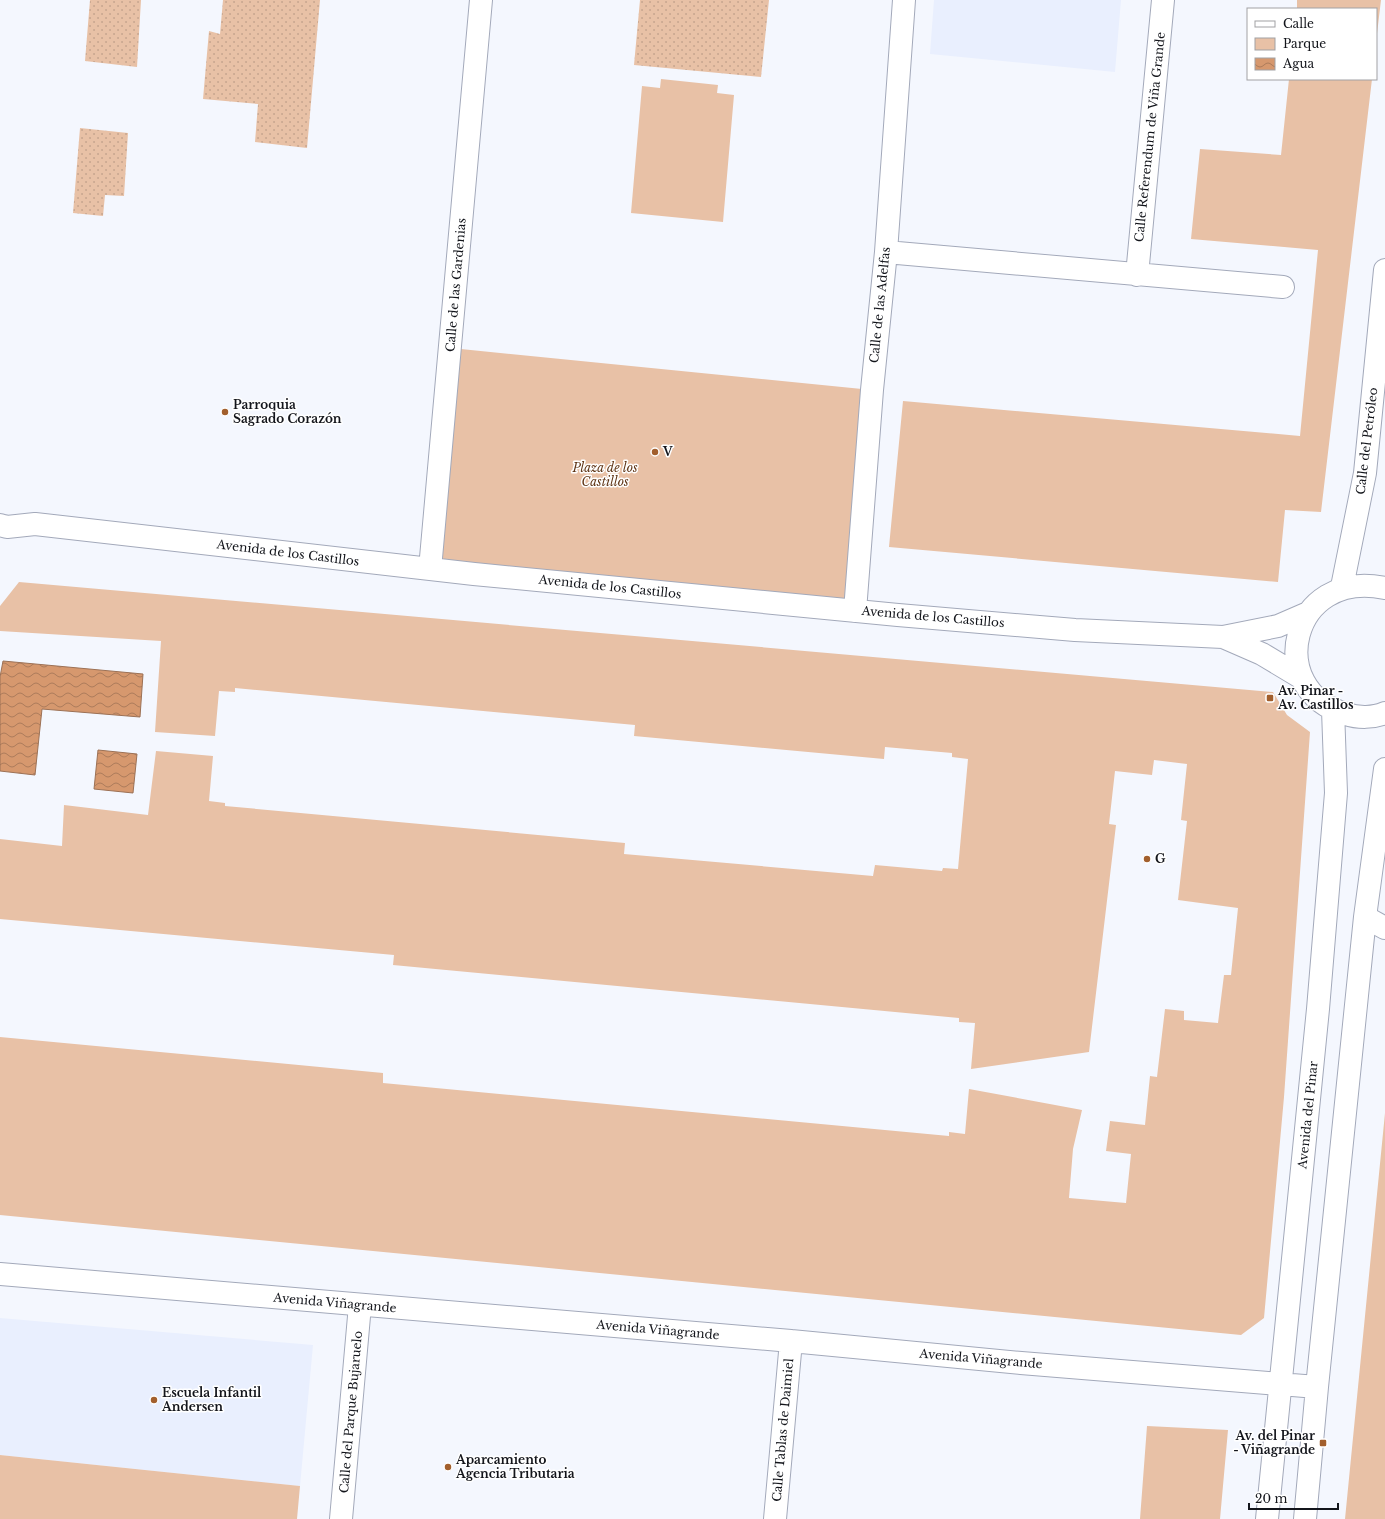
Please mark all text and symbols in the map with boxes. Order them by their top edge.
legend [1247,8,1377,80]
text: Calle [1283,16,1314,31]
street label: Calle Referendum de Viña Grande [1131,31,1168,243]
text: Parque [1283,36,1326,51]
text: Agua [1282,56,1314,71]
street label: Calle de las Gardenias [442,217,469,353]
street label: Calle de las Adelfas [866,246,893,364]
street label: Calle del Petróleo [1352,386,1381,495]
place label: Parroquia Sagrado Corazón [233,397,342,426]
marker: Parroquia Sagrado Corazón [220,407,230,417]
place label: V [662,444,673,459]
marker: V [650,447,660,457]
park label: Plaza de los Castillos [571,460,638,489]
street label: Avenida de los Castillos [215,536,360,569]
street label: Avenida de los Castillos [537,571,682,601]
street label: Avenida de los Castillos [860,603,1005,630]
place label: Av. Pinar - Av. Castillos [1277,683,1354,712]
marker: Av. Pinar - Av. Castillos [1265,693,1275,703]
place label: G [1155,851,1166,866]
marker: G [1142,854,1152,864]
street label: Avenida del Pinar [1294,1060,1321,1171]
street label: Avenida Viñagrande [272,1290,397,1315]
street label: Avenida Viñagrande [595,1317,720,1342]
street label: Calle del Parque Bujaruelo [336,1330,365,1494]
street label: Avenida Viñagrande [918,1346,1043,1371]
street label: Calle Tablas de Daimiel [769,1358,796,1502]
place label: Escuela Infantil Andersen [161,1385,262,1414]
marker: Escuela Infantil Andersen [149,1395,159,1405]
place label: Av. del Pinar - Viñagrande [1233,1428,1315,1457]
marker: Av. del Pinar - Viñagrande [1318,1438,1328,1448]
place label: Aparcamiento Agencia Tributaria [455,1452,575,1481]
marker: Aparcamiento Agencia Tributaria [443,1462,453,1472]
scale bar [1249,1485,1338,1511]
text: 20 m [1255,1491,1287,1506]

